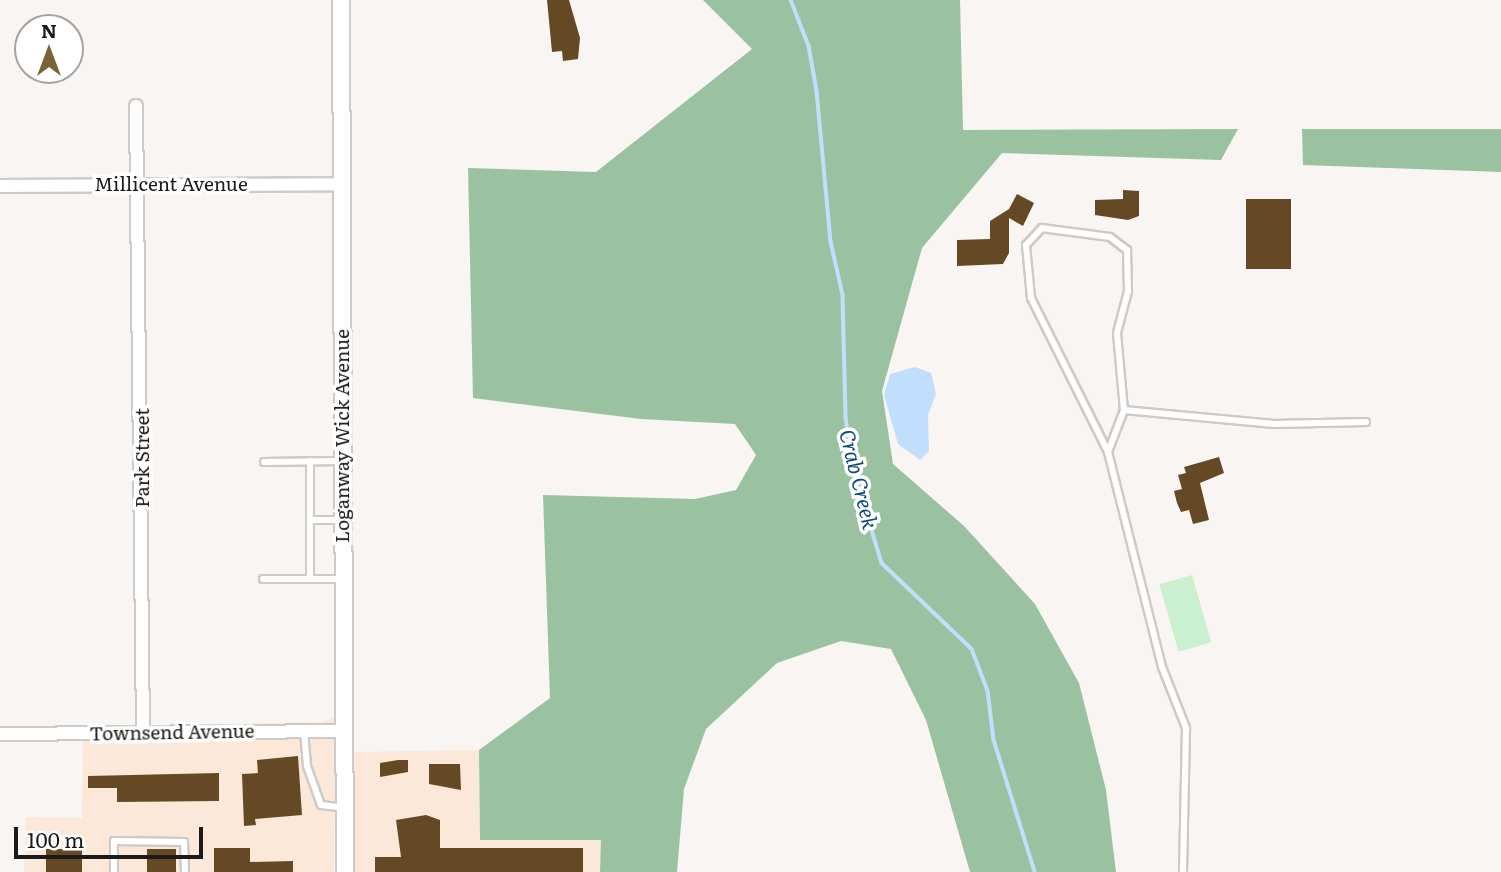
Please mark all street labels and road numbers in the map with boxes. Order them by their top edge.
street label: Millicent Avenue [94,173,248,195]
street label: Loganway Wick Avenue [331,329,353,543]
street label: Park Street [131,408,153,508]
street label: Townsend Avenue [89,719,255,745]

